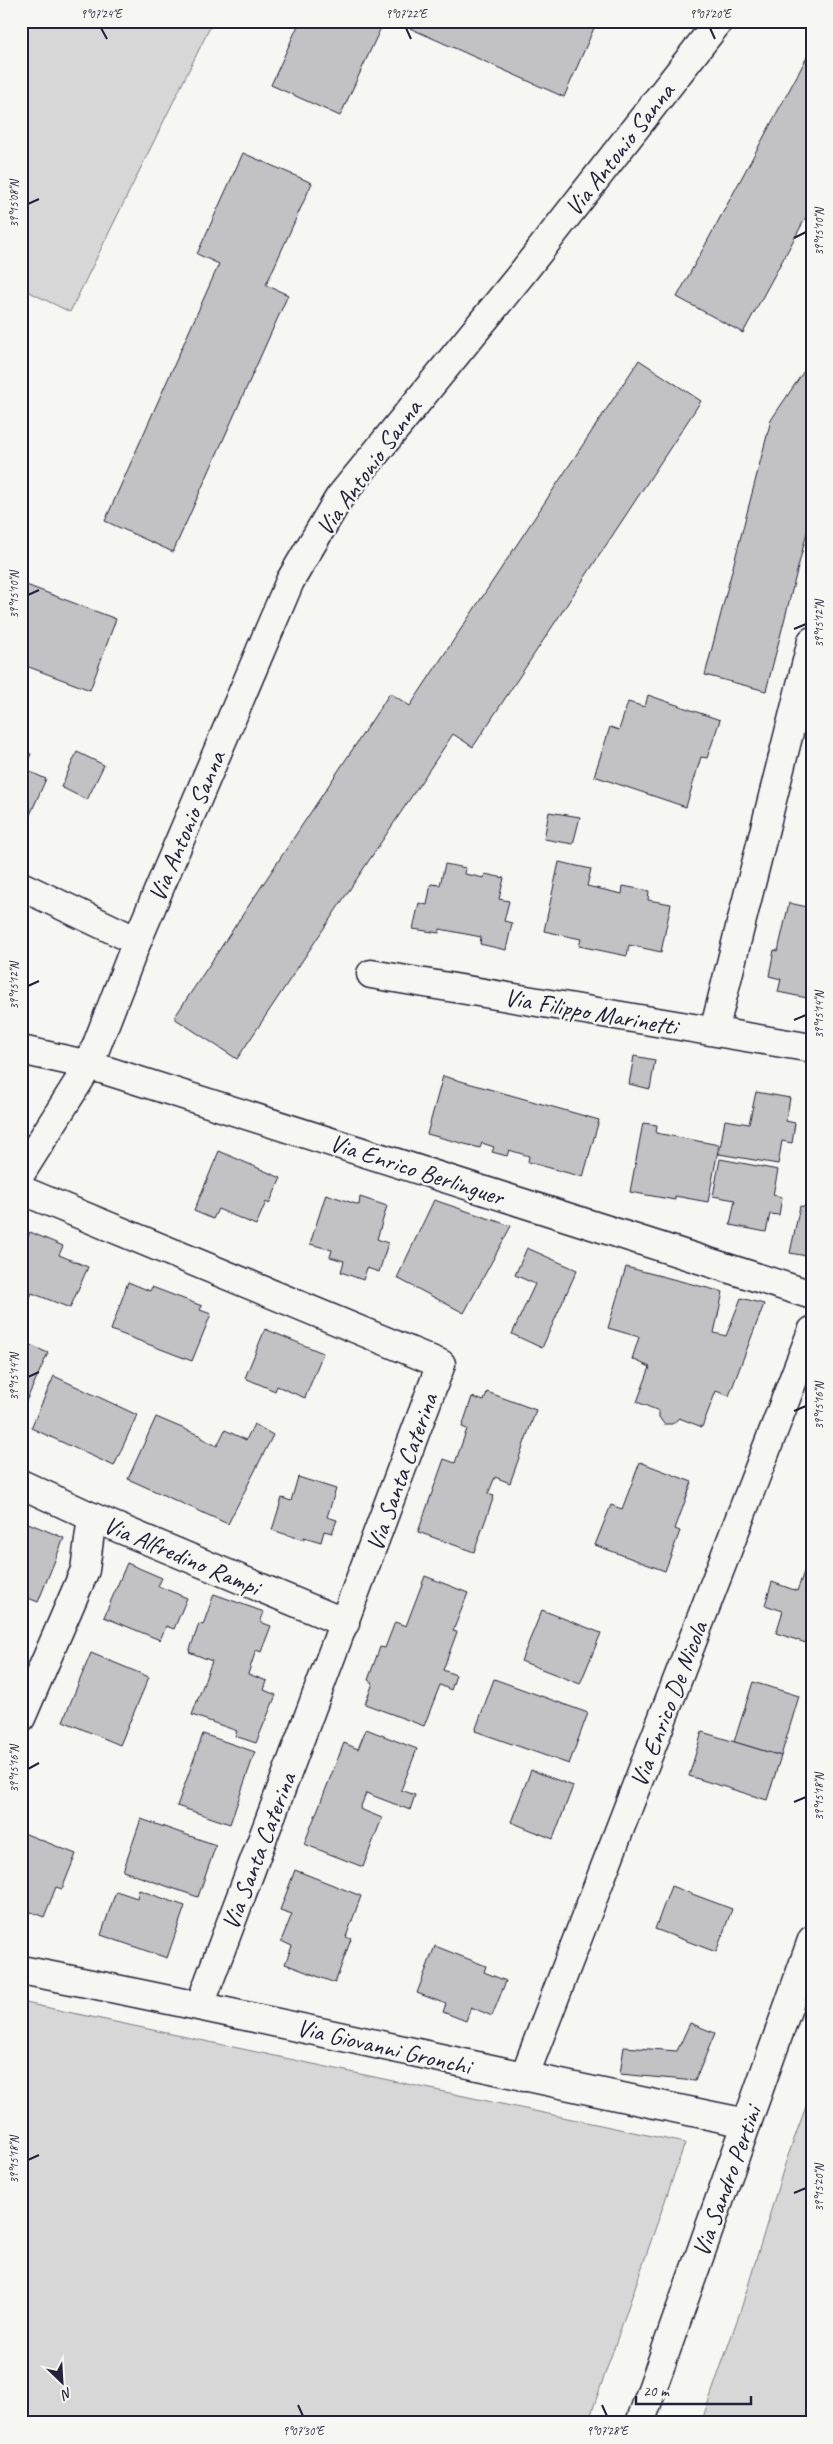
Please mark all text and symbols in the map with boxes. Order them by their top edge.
text: 9°07'24"E [81,6,123,22]
text: 9°07'22"E [386,6,428,22]
text: 9°07'20"E [690,6,732,22]
street label: Via Antonio Sanna [558,75,683,223]
text: 39°15'08"N [6,179,22,228]
text: 39°15'10"N [811,207,827,256]
street label: Via Antonio Sanna [309,392,430,542]
text: 39°15'10"N [6,570,22,619]
text: 39°15'12"N [811,599,827,648]
street label: Via Antonio Sanna [141,744,234,906]
text: 39°15'12"N [6,961,22,1010]
street label: Via Filippo Marinetti [502,981,683,1043]
text: 39°15'14"N [811,990,827,1039]
street label: Via Enrico Berlinguer [326,1127,510,1214]
text: 39°15'14"N [6,1352,22,1401]
text: 39°15'16"N [811,1381,827,1430]
street label: Via Santa Caterina [359,1387,446,1556]
street label: Via Alfredino Rampi [99,1509,267,1604]
street label: Via Enrico De Nicola [623,1615,716,1792]
text: 39°15'16"N [6,1744,22,1793]
street label: Via Santa Caterina [214,1767,304,1934]
text: 39°15'18"N [811,1772,827,1821]
street label: Via Giovanni Gronchi [294,2011,477,2083]
street label: Via Sandro Pertini [685,2099,770,2261]
text: 39°15'18"N [6,2135,22,2184]
text: 39°15'20"N [811,2163,827,2212]
north arrow [38,2356,88,2406]
scale bar [636,2374,750,2406]
text: 20 m [643,2382,670,2401]
text: N [58,2384,75,2404]
text: 9°07'30"E [283,2423,325,2439]
text: 9°07'28"E [587,2423,629,2439]

